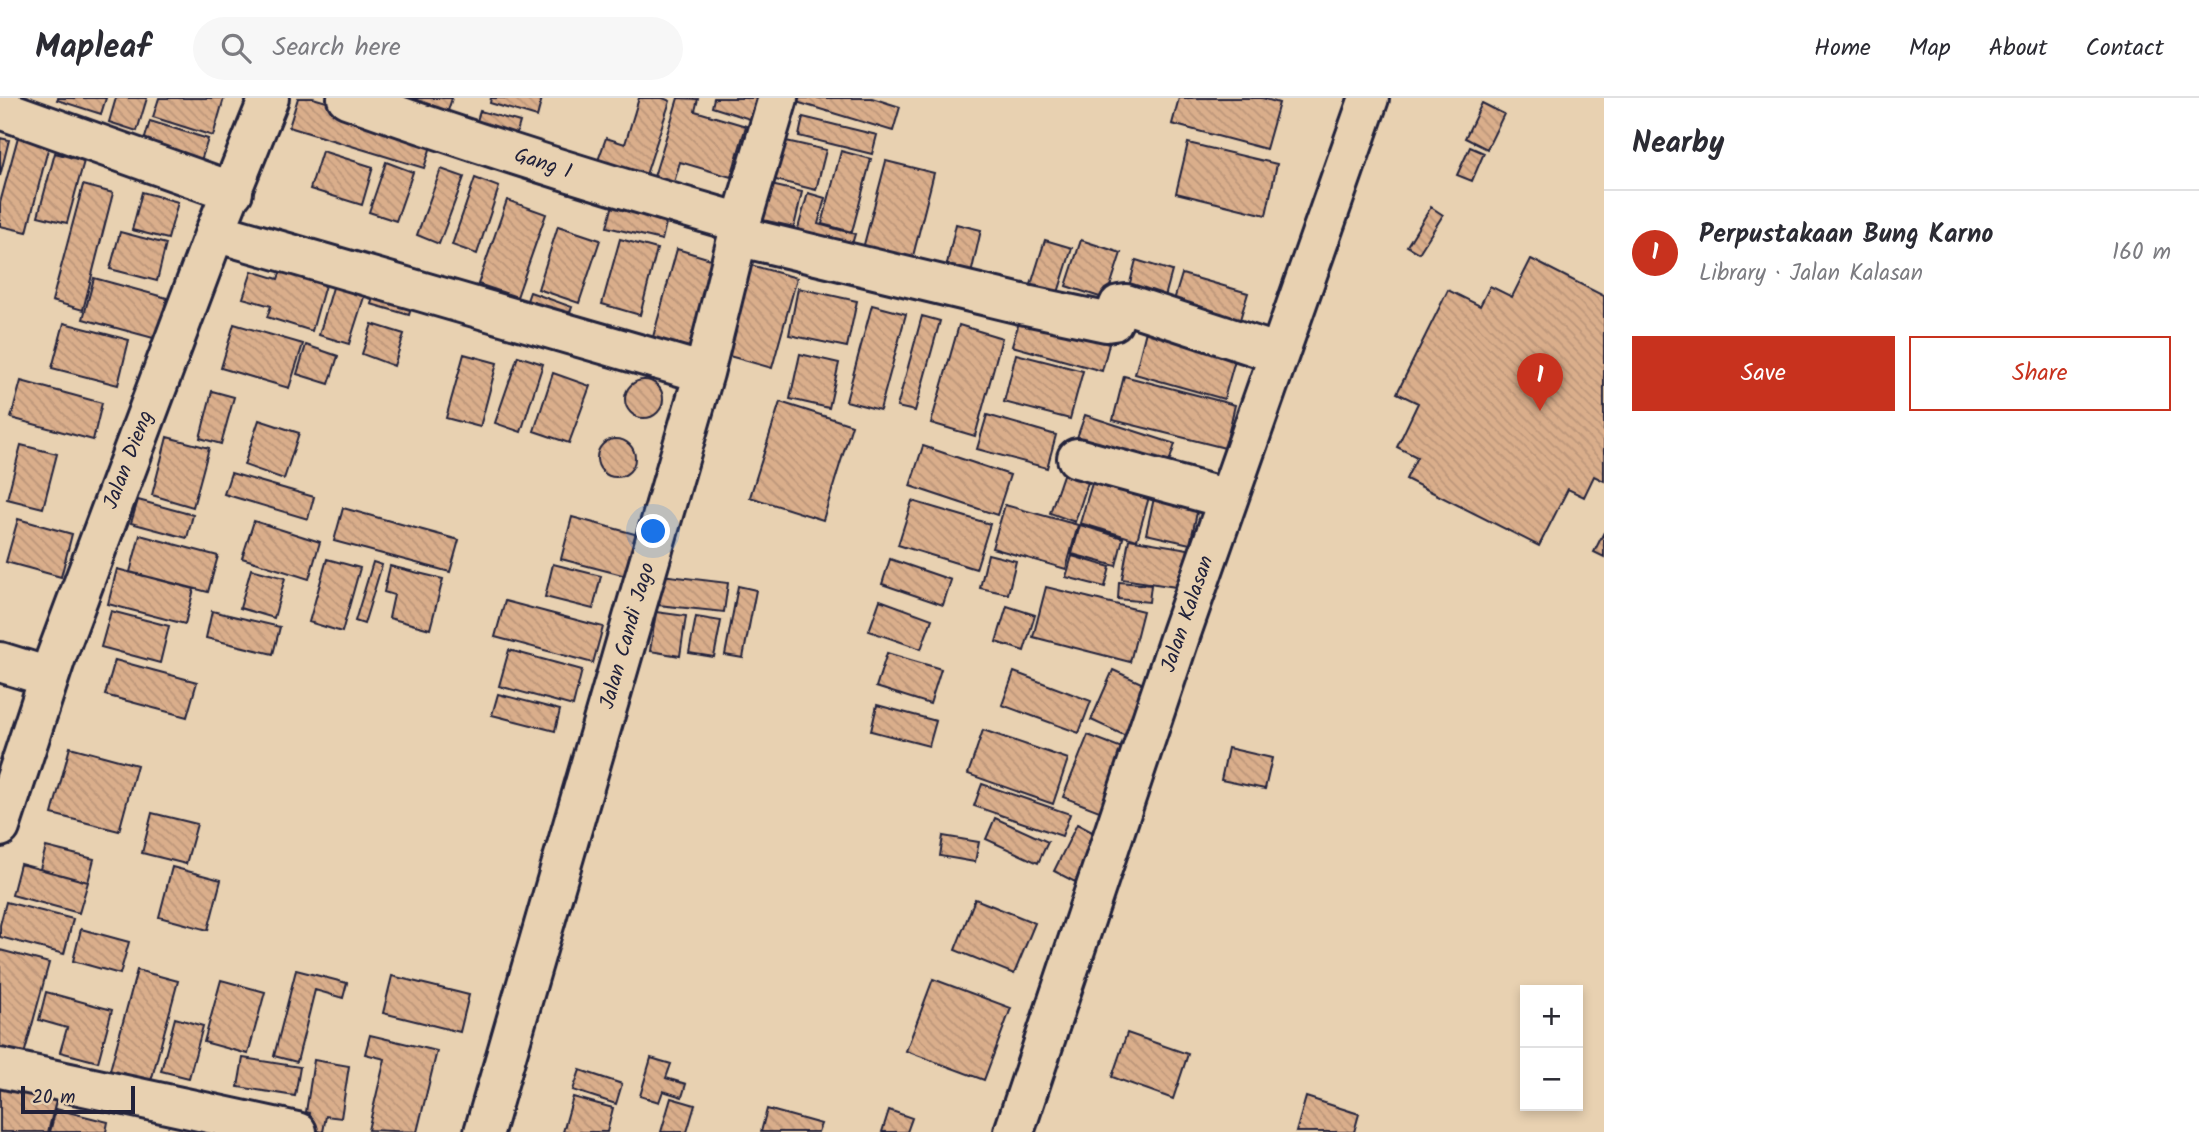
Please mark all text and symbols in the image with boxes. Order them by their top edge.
search box [193,17,683,80]
text: Mapleaf [35,22,151,75]
text: Search here [273,27,401,69]
icon: search [217,29,255,67]
text: Home [1814,29,1871,68]
text: Map [1909,29,1951,68]
text: About [1989,29,2047,68]
text: Contact [2085,29,2164,68]
text: Nearby [1632,120,1724,168]
street label: Gang 1 [510,139,576,189]
text: Perpustakaan Bung Karno [1699,214,1993,256]
text: 1 [1652,235,1658,271]
text: 160 m [2112,235,2171,271]
text: Library · Jalan Kalasan [1699,256,1923,292]
button: Save [1632,336,1895,411]
button: Share [1909,336,2171,411]
pin: 1 [1517,353,1563,411]
street label: Jalan Dieng [95,406,163,514]
your location [636,514,670,548]
street label: Jalan Kalasan [1153,551,1223,677]
street label: Jalan Candi Jago [591,559,665,713]
map controls [1520,985,1583,1111]
button: + [1520,985,1583,1048]
button: − [1520,1048,1583,1111]
scale bar [21,1083,135,1115]
text: 20 m [32,1083,75,1113]

